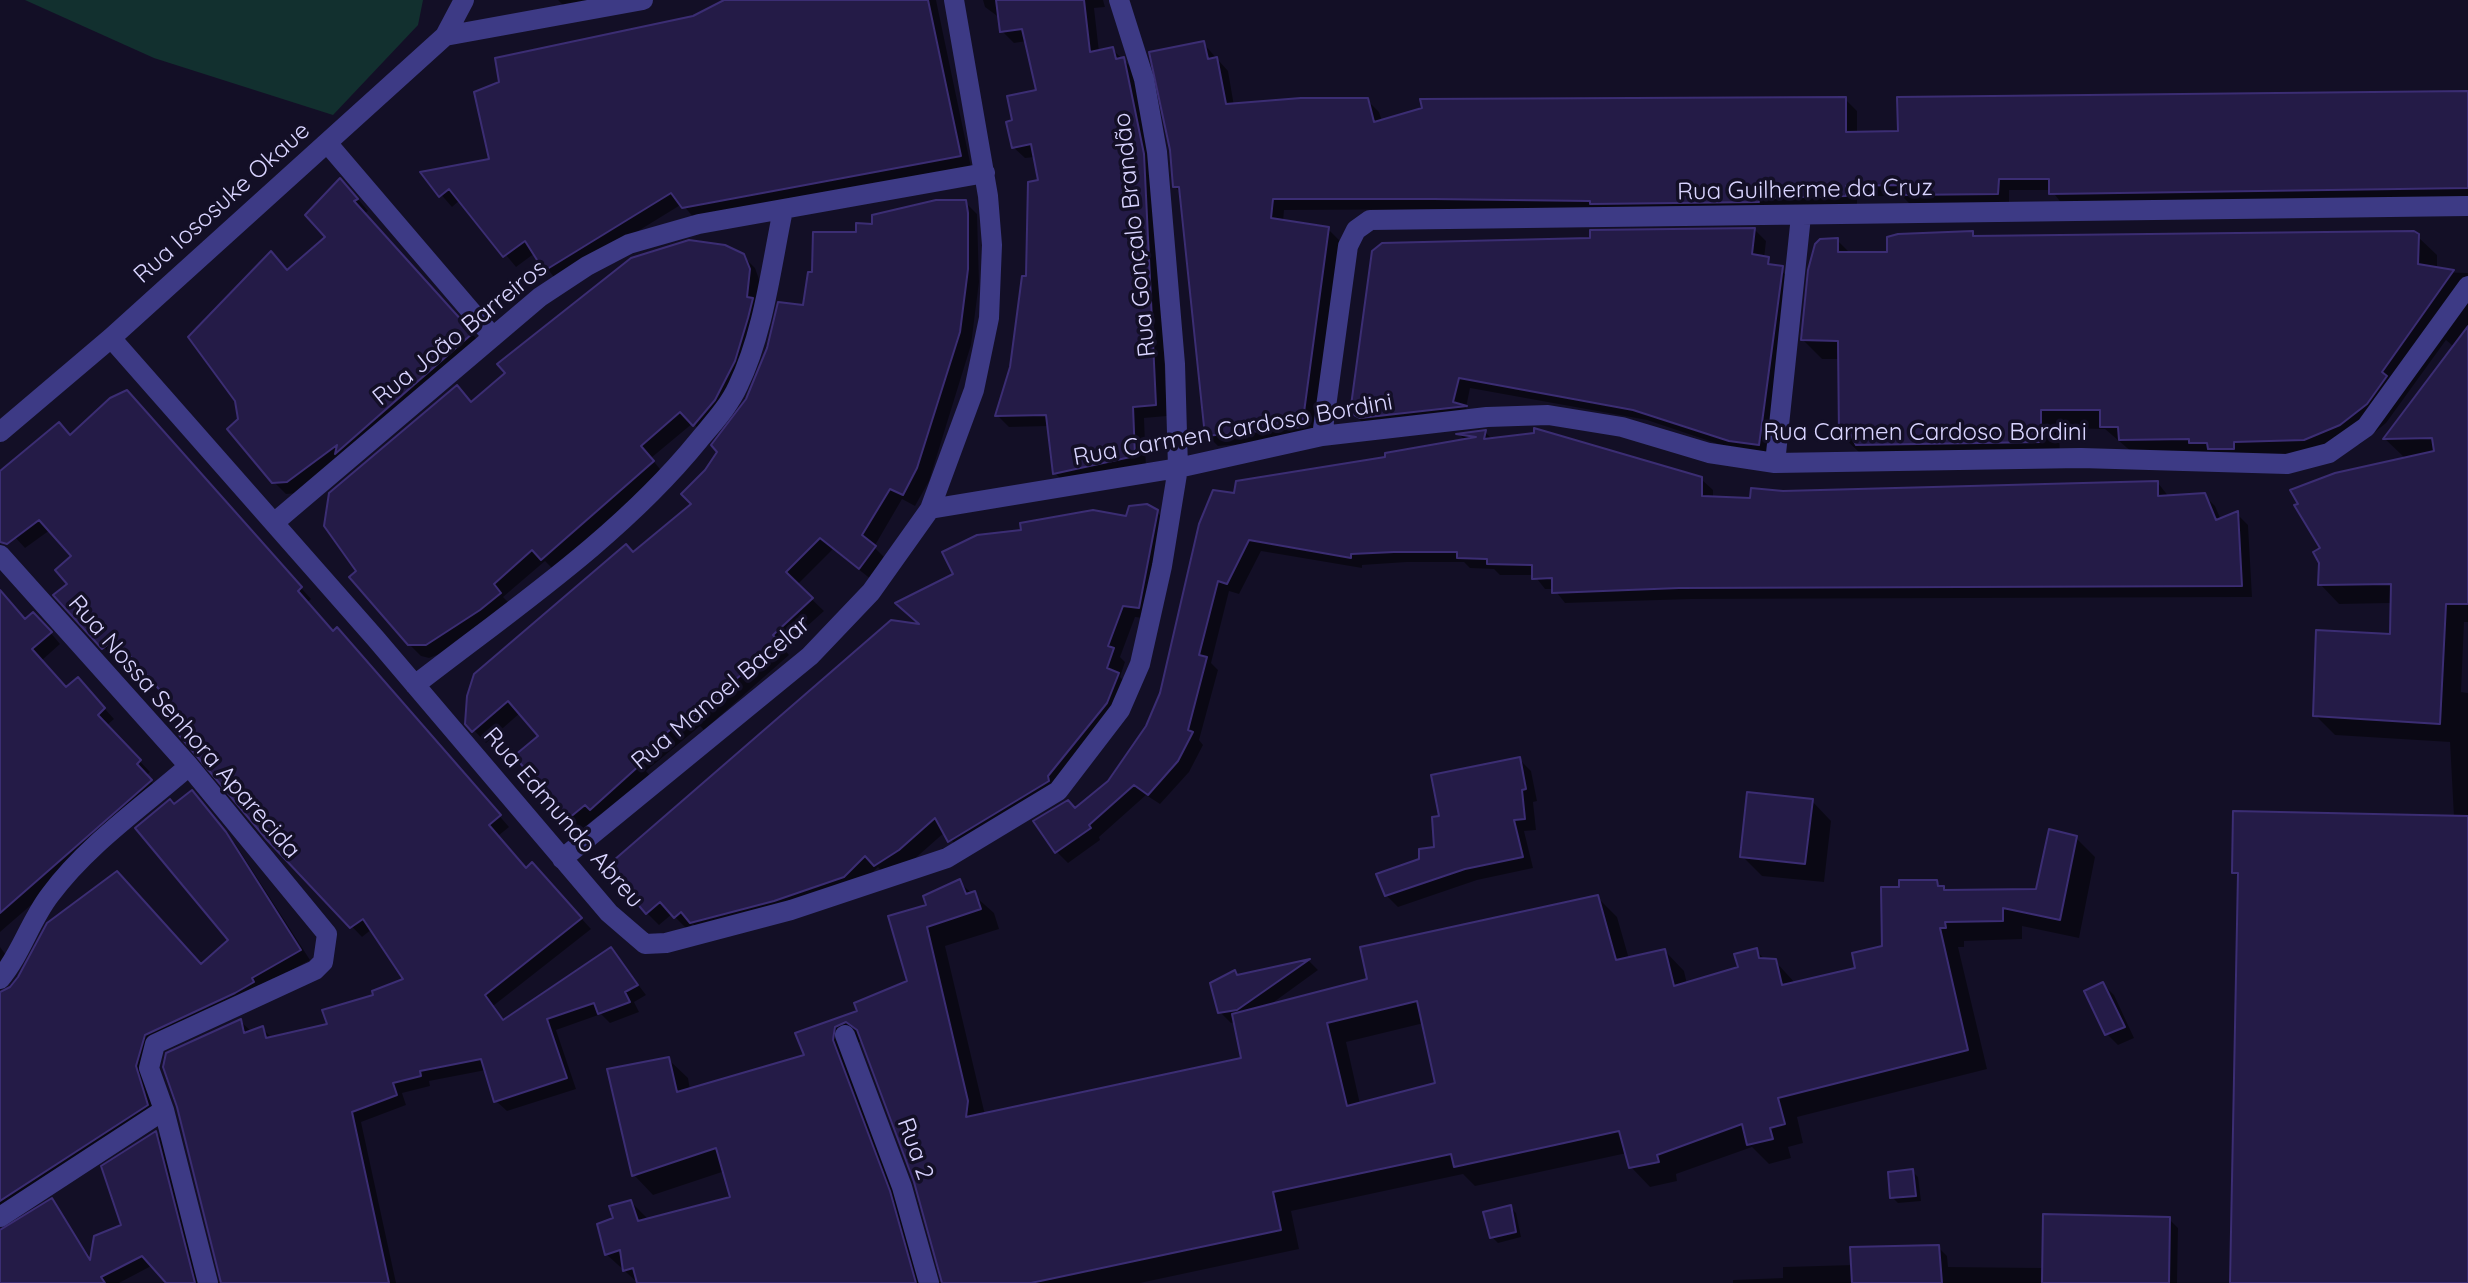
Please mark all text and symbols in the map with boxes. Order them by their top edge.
street label: Rua Gonçalo Brandão [1108,111,1162,359]
street label: Rua Iososuke Okaue [128,116,316,290]
street label: Rua Guilherme da Cruz [1677,173,1933,207]
street label: Rua João Barreiros [367,254,553,412]
street label: Rua Carmen Cardoso Bordini [1071,388,1395,472]
street label: Rua Carmen Cardoso Bordini [1763,419,2087,447]
street label: Rua Nossa Senhora Aparecida [62,590,306,864]
street label: Rua Manoel Bacelar [626,610,816,776]
street label: Rua Edmundo Abreu [477,722,649,914]
street label: Rua 2 [891,1114,939,1184]

